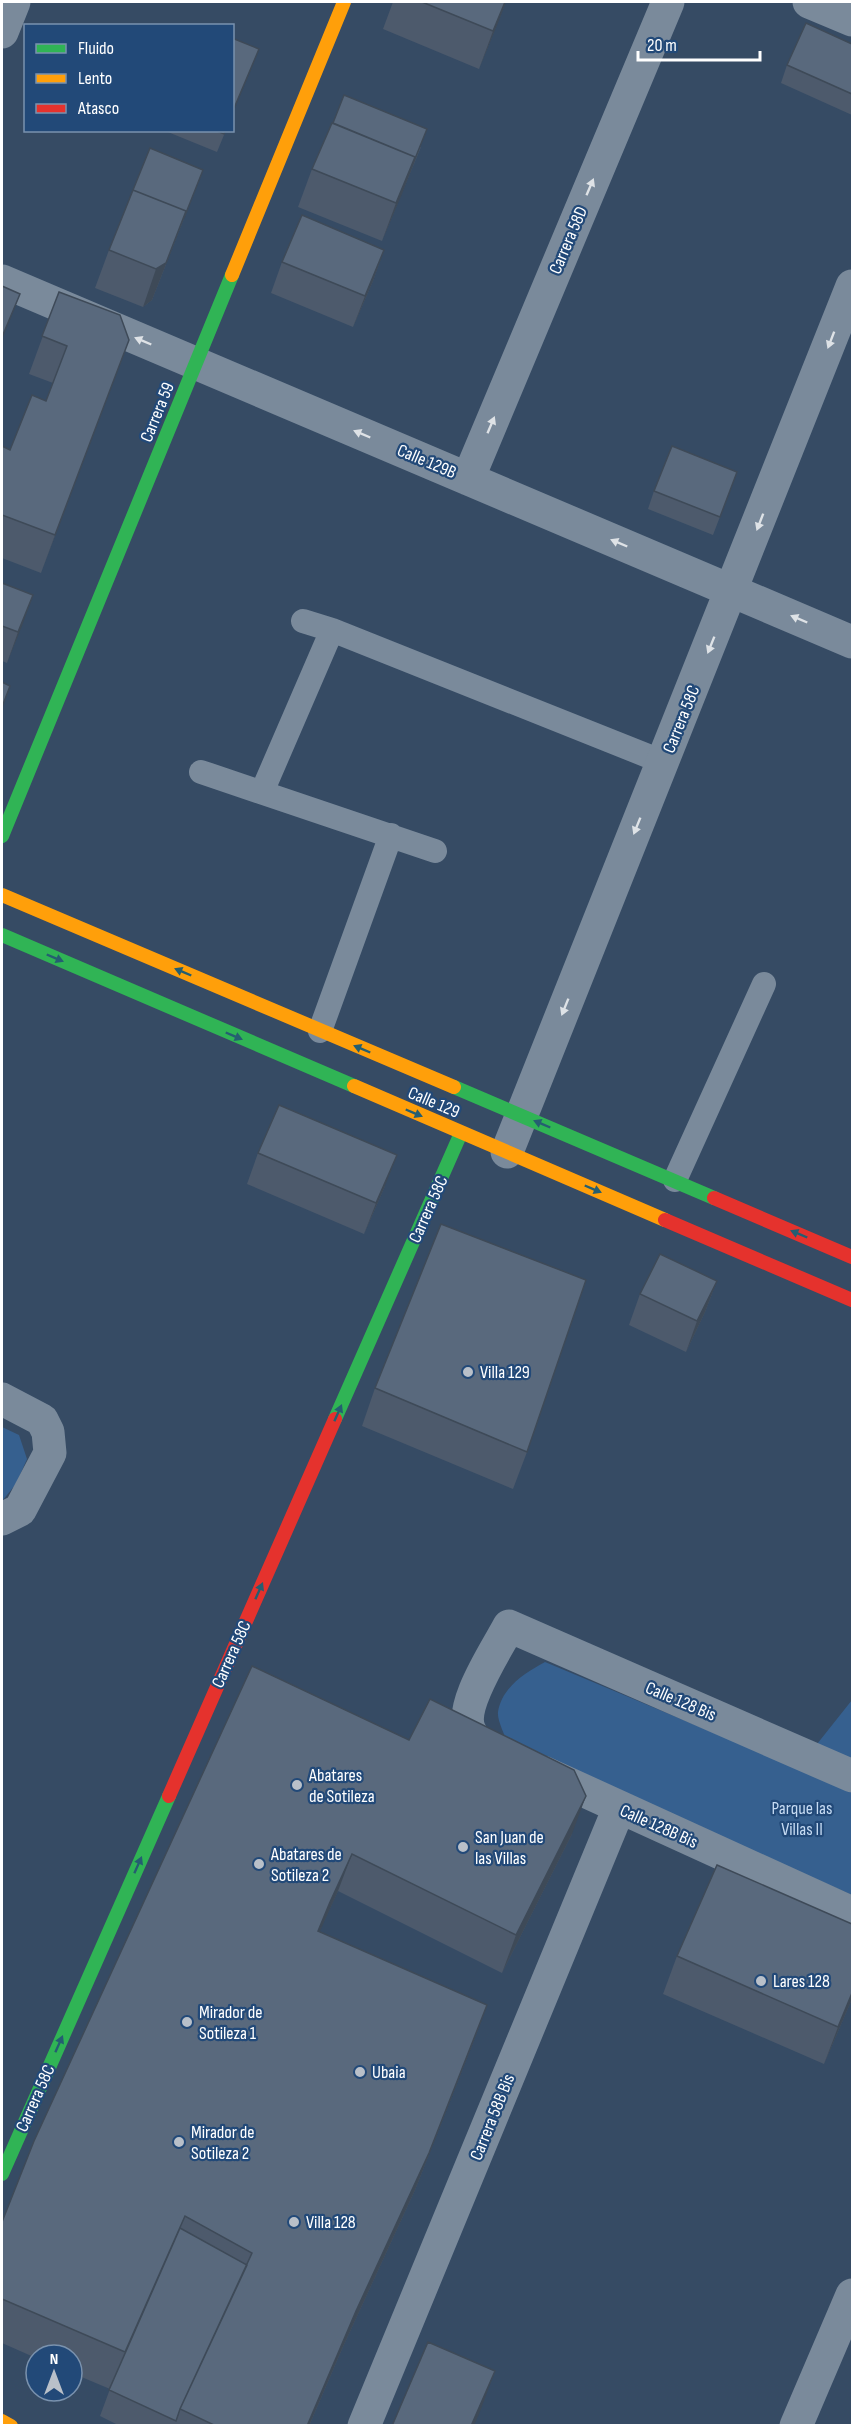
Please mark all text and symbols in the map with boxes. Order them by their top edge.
legend [24,24,234,132]
scale bar [638,24,760,62]
text: 20 m [647,35,677,56]
text: Fluido [78,38,114,59]
text: Lento [78,68,112,89]
text: Atasco [77,98,119,119]
one-way arrow [586,178,596,196]
street label: Carrera 58D [545,203,592,277]
one-way arrow [826,331,835,349]
one-way arrow [134,335,152,345]
street label: Carrera 59 [136,379,179,445]
one-way arrow [487,416,496,434]
one-way arrow [353,429,371,439]
street label: Calle 129B [394,440,459,483]
one-way arrow [755,513,765,531]
one-way arrow [610,538,628,547]
one-way arrow [789,614,807,624]
one-way arrow [705,637,715,655]
street label: Carrera 58C [658,682,705,756]
one-way arrow [632,817,642,835]
one-way arrow [47,954,64,963]
one-way arrow [174,967,192,977]
one-way arrow [559,998,569,1016]
one-way arrow [226,1031,243,1040]
one-way arrow [353,1044,371,1054]
street label: Calle 129 [405,1082,463,1123]
one-way arrow [405,1108,422,1117]
one-way arrow [533,1119,551,1129]
street label: Carrera 58C [404,1172,453,1246]
one-way arrow [584,1185,602,1194]
one-way arrow [789,1229,807,1239]
place label: Villa 129 [480,1362,530,1383]
marker: Villa 129 [461,1365,475,1379]
one-way arrow [333,1403,343,1421]
one-way arrow [255,1582,264,1600]
street label: Carrera 58C [207,1617,256,1691]
street label: Calle 128 Bis [642,1677,719,1726]
place label: Abatares de Sotileza [308,1765,375,1807]
marker: Abatares de Sotileza [290,1778,304,1792]
park label: Parque las Villas II [771,1798,833,1840]
street label: Calle 128B Bis [617,1800,701,1853]
place label: San Juan de las Villas [475,1827,544,1869]
marker: San Juan de las Villas [456,1840,470,1854]
place label: Abatares de Sotileza 2 [270,1844,342,1886]
one-way arrow [133,1856,143,1874]
marker: Abatares de Sotileza 2 [252,1857,266,1871]
place label: Lares 128 [773,1971,830,1992]
marker: Lares 128 [754,1974,768,1988]
place label: Mirador de Sotileza 1 [199,2002,263,2044]
marker: Mirador de Sotileza 1 [180,2015,194,2029]
one-way arrow [54,2034,64,2052]
street label: Carrera 58C [11,2061,60,2135]
place label: Ubaia [372,2062,406,2083]
marker: Ubaia [353,2065,367,2079]
street label: Carrera 58B Bis [466,2071,519,2163]
place label: Mirador de Sotileza 2 [191,2122,255,2164]
marker: Mirador de Sotileza 2 [172,2135,186,2149]
place label: Villa 128 [306,2212,356,2233]
marker: Villa 128 [287,2215,301,2229]
north arrow [24,2343,84,2403]
text: N [50,2350,58,2369]

